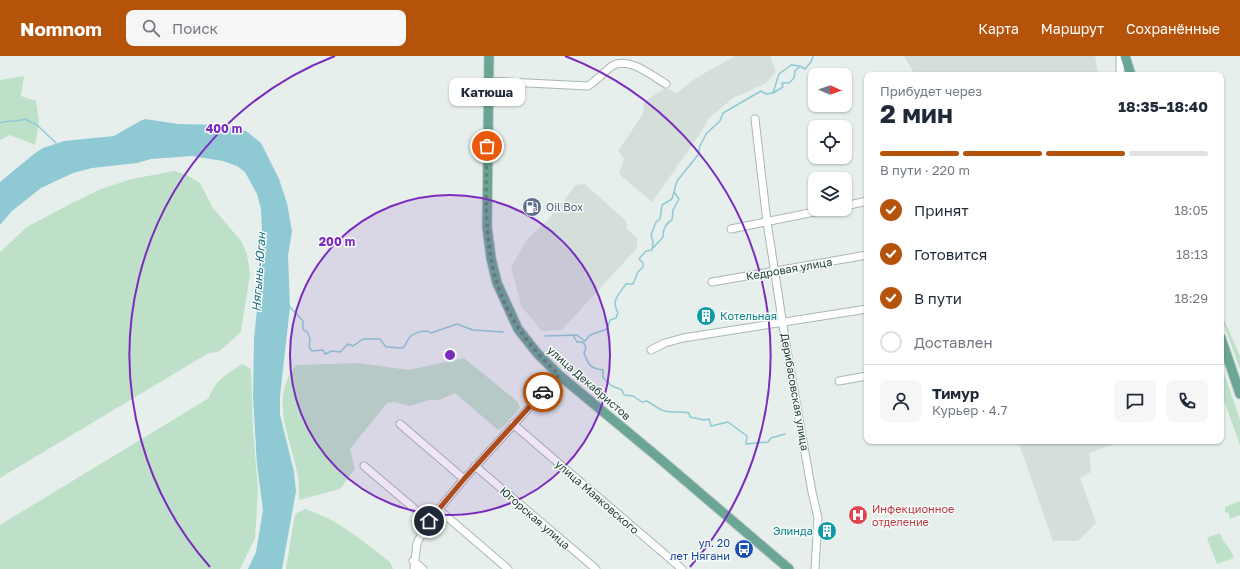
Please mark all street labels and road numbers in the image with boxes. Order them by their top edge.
street label: Кедровая улица [745,255,833,283]
street label: Дерибасовская улица [779,332,812,452]
street label: улица Декабристов [545,343,634,422]
street label: улица Маяковского [553,457,642,537]
street label: Югорская улица [498,484,573,552]

